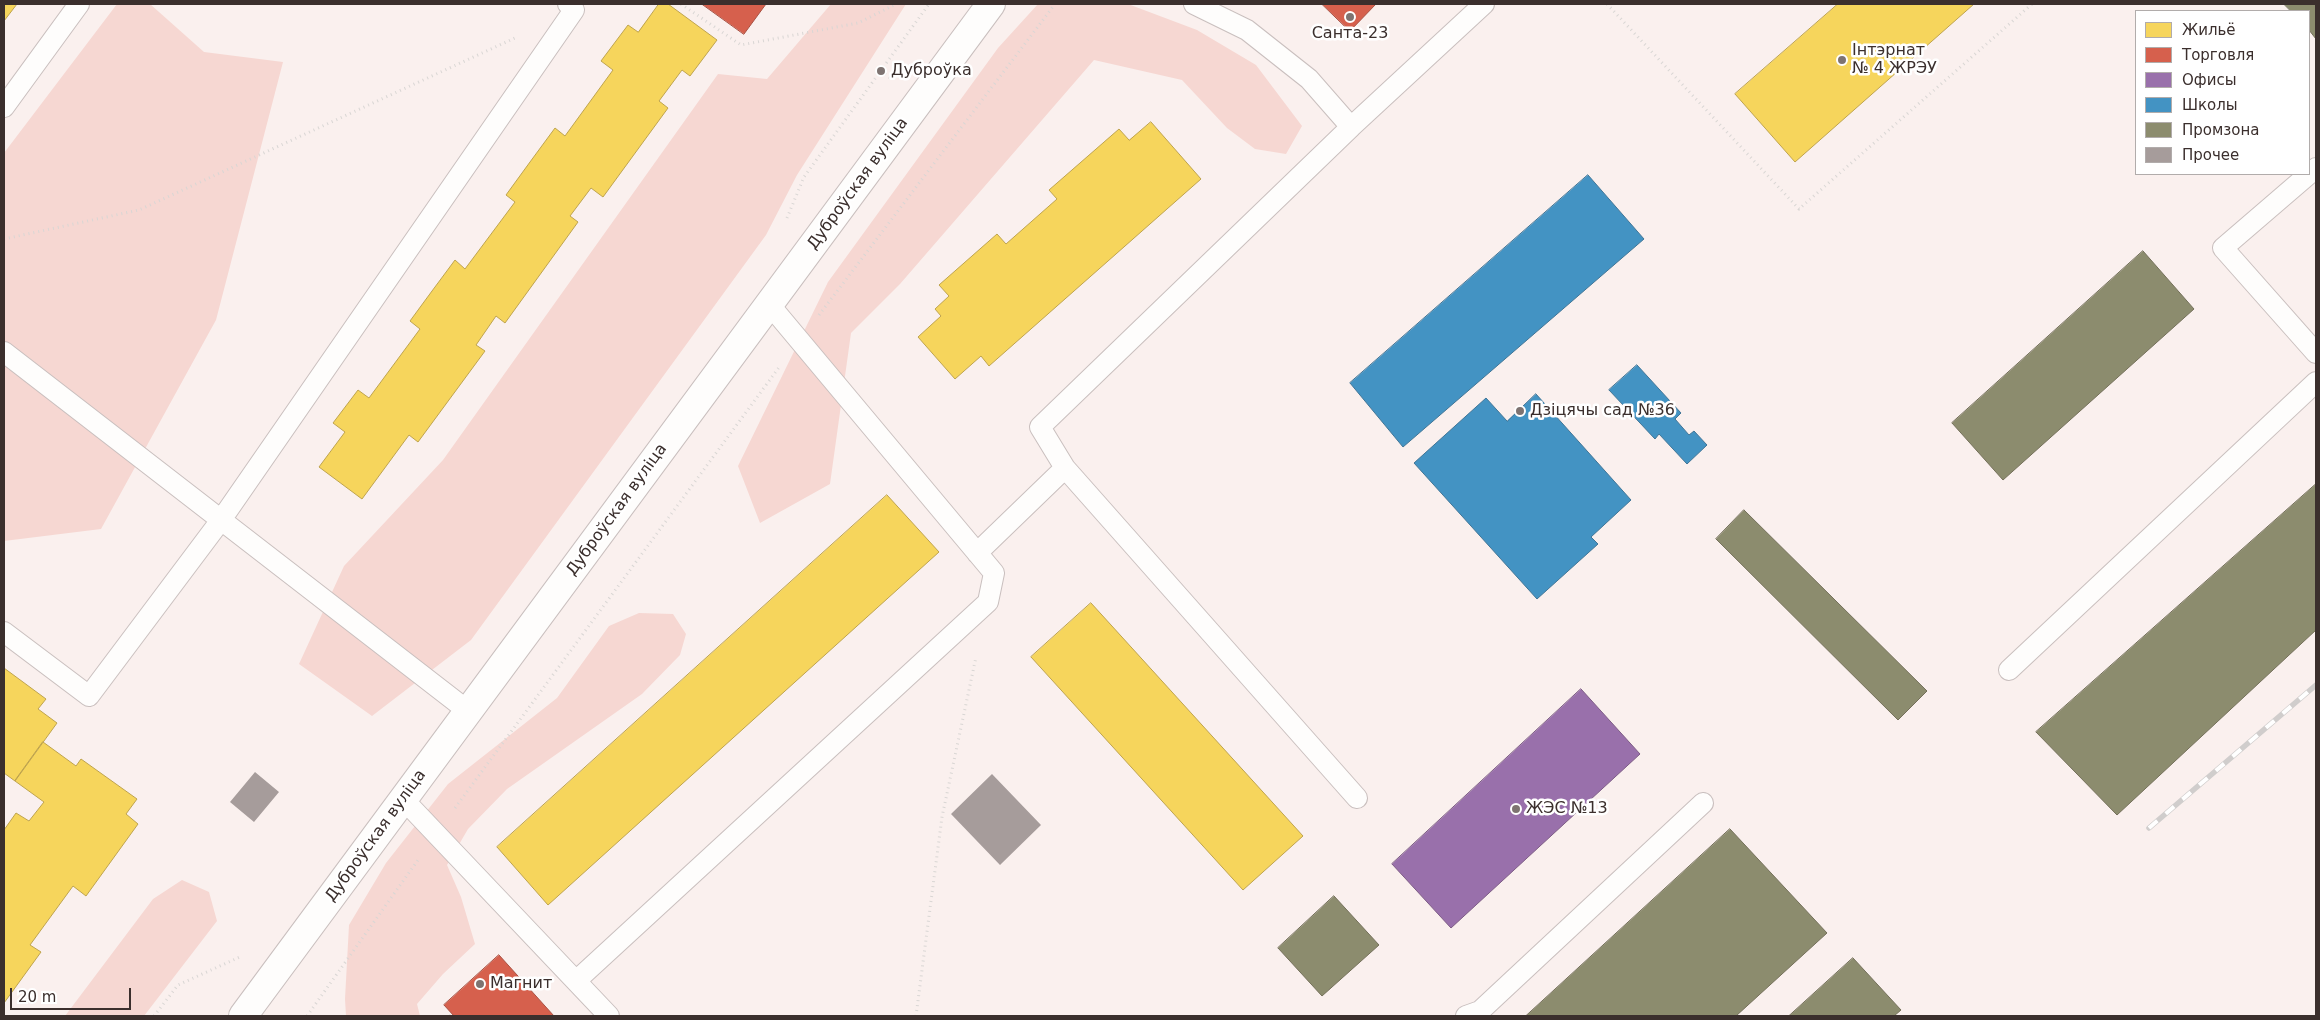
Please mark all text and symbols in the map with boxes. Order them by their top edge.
legend [2135,10,2310,175]
marker: Санта-23 [1344,11,1356,23]
text: Жильё [2182,21,2236,39]
place label: Санта-23 [1312,24,1388,44]
place label: Інтэрнат № 4 ЖРЭУ [1852,41,1937,79]
text: Торговля [2182,46,2254,64]
marker: Інтэрнат № 4 ЖРЭУ [1836,54,1848,66]
place label: Дуброўка [891,61,972,81]
marker: Дуброўка [875,65,887,77]
text: Офисы [2182,71,2236,89]
text: Школы [2182,96,2238,114]
street label: Дуброўская вуліца [804,114,912,254]
text: Промзона [2182,121,2259,139]
text: Прочее [2182,146,2239,164]
place label: Дзіцячы сад №36 [1530,401,1675,421]
marker: Дзіцячы сад №36 [1514,405,1526,417]
street label: Дуброўская вуліца [563,440,671,580]
street label: Дуброўская вуліца [322,766,430,906]
place label: ЖЭС №13 [1526,799,1608,819]
marker: ЖЭС №13 [1510,803,1522,815]
place label: Магнит [490,974,552,994]
scale bar [12,978,134,1010]
marker: Магнит [474,978,486,990]
text: 20 m [18,988,56,1006]

